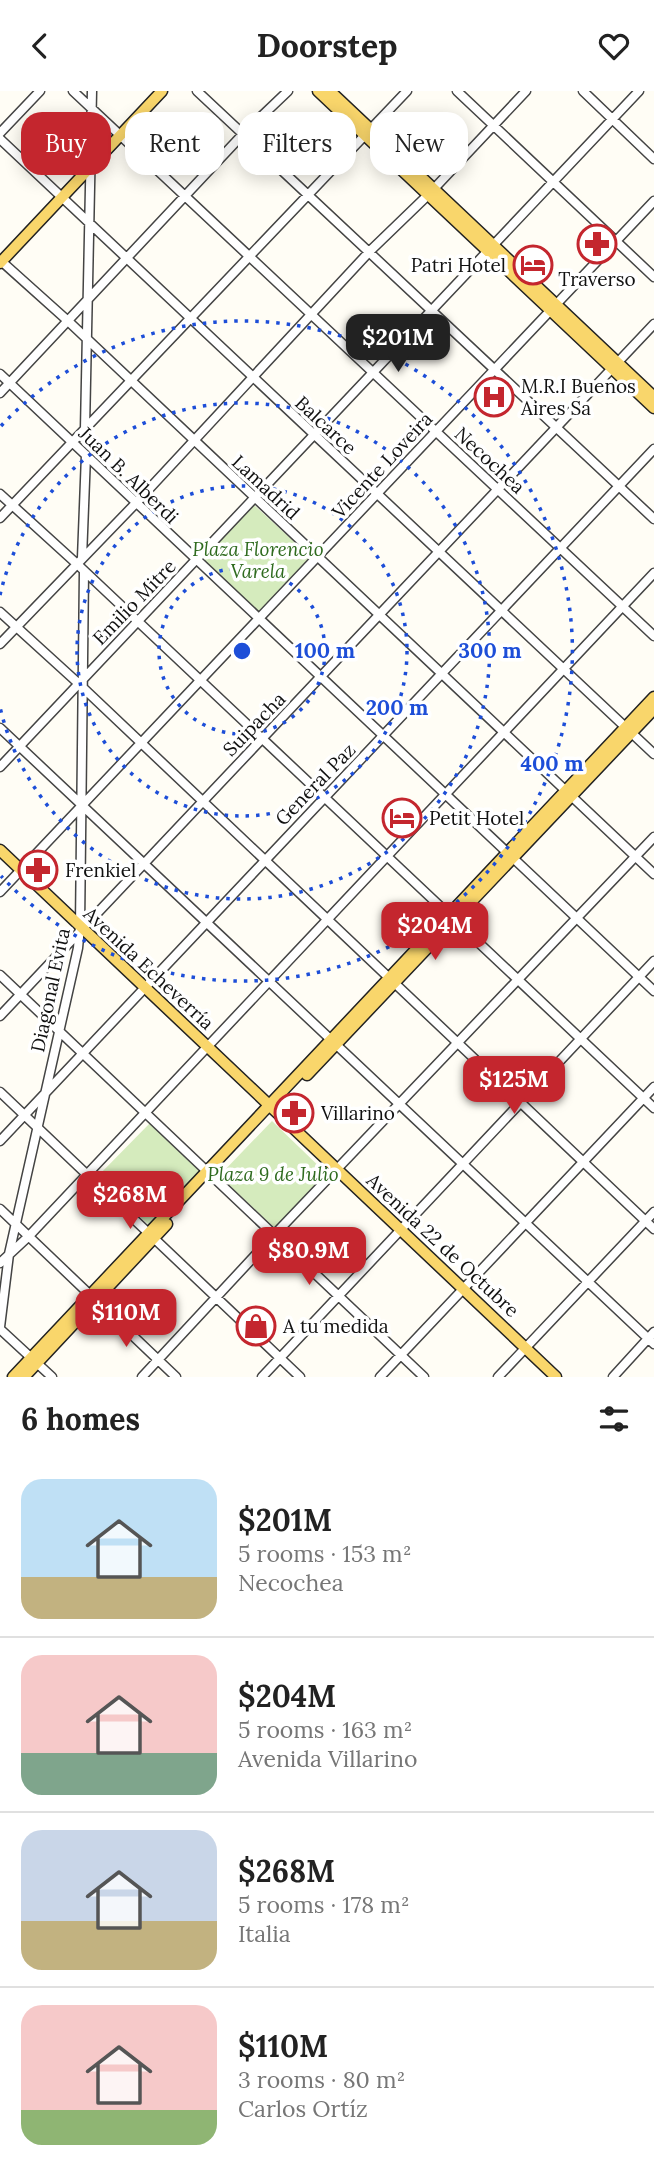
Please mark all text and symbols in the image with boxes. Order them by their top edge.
text: Doorstep [257,25,397,66]
icon: back [21,27,59,65]
icon: heart [595,27,633,65]
chip: Buy [21,112,111,175]
chip: Rent [125,112,224,175]
chip: Filters [238,112,356,175]
chip: New [370,112,468,175]
pharmacy icon: Traverso [576,223,618,265]
hotel icon: Patri Hotel [512,244,554,286]
place label: Patri Hotel [411,253,506,277]
place label: Traverso [558,267,636,291]
pin: $201M [349,315,447,374]
text: $201M [362,322,434,351]
place label: M.R.I Buenos Aires Sa [520,374,636,420]
hospital icon: M.R.I Buenos Aires Sa [473,376,515,418]
street label: Balcarce [290,391,362,459]
street label: Vicente Loveira [326,407,438,524]
street label: Juan B. Alberdi [73,421,184,529]
street label: Necochea [450,421,530,499]
street label: Lamadrid [227,449,305,525]
park label: Plaza Florencio Varela [192,537,324,583]
street label: Emilio Mitre [87,554,181,650]
text: 100 m [295,637,355,664]
text: 300 m [458,637,522,664]
centre of rings [230,639,254,663]
street label: Suipacha [218,687,290,761]
text: 200 m [366,694,428,721]
street label: General Paz [270,738,360,830]
text: 400 m [520,750,584,777]
hotel icon: Petit Hotel [381,797,423,839]
place label: Petit Hotel [429,806,524,830]
pharmacy icon: Frenkiel [17,849,59,891]
place label: Frenkiel [65,858,136,882]
street label: Avenida Echeverría [78,901,219,1035]
pin: $204M [386,903,484,962]
text: $204M [397,910,473,939]
street label: Diagonal Evita [25,926,75,1054]
pin: $125M [465,1056,563,1116]
text: $125M [479,1064,549,1093]
pharmacy icon: Villarino [273,1092,315,1134]
place label: Villarino [320,1101,395,1125]
park label: Plaza 9 de Julio [207,1162,339,1186]
street label: Avenida 22 de Octubre [361,1167,524,1322]
pin: $268M [81,1171,179,1231]
text: $268M [93,1179,167,1208]
pin: $80.9M [252,1227,366,1287]
text: $80.9M [268,1235,350,1264]
pin: $110M [77,1289,175,1349]
text: $110M [91,1297,161,1326]
shop icon: A tu medida [235,1305,277,1347]
place label: A tu medida [282,1314,389,1338]
text: 6 homes [21,1400,140,1438]
icon: filters [595,1400,633,1438]
text: $201M [238,1501,332,1539]
icon: home [77,1507,161,1591]
text: 5 rooms · 153 m² [238,1539,412,1568]
text: Necochea [238,1568,344,1597]
text: $204M [238,1677,336,1715]
icon: home [77,1683,161,1767]
text: 5 rooms · 163 m² [238,1715,412,1744]
text: Avenida Villarino [238,1744,417,1773]
text: $268M [238,1852,335,1890]
icon: home [77,1858,161,1942]
text: 5 rooms · 178 m² [238,1890,410,1919]
text: Italia [238,1919,291,1948]
text: $110M [238,2027,328,2065]
icon: home [77,2033,161,2117]
text: 3 rooms · 80 m² [238,2065,405,2094]
text: Carlos Ortíz [238,2094,368,2123]

